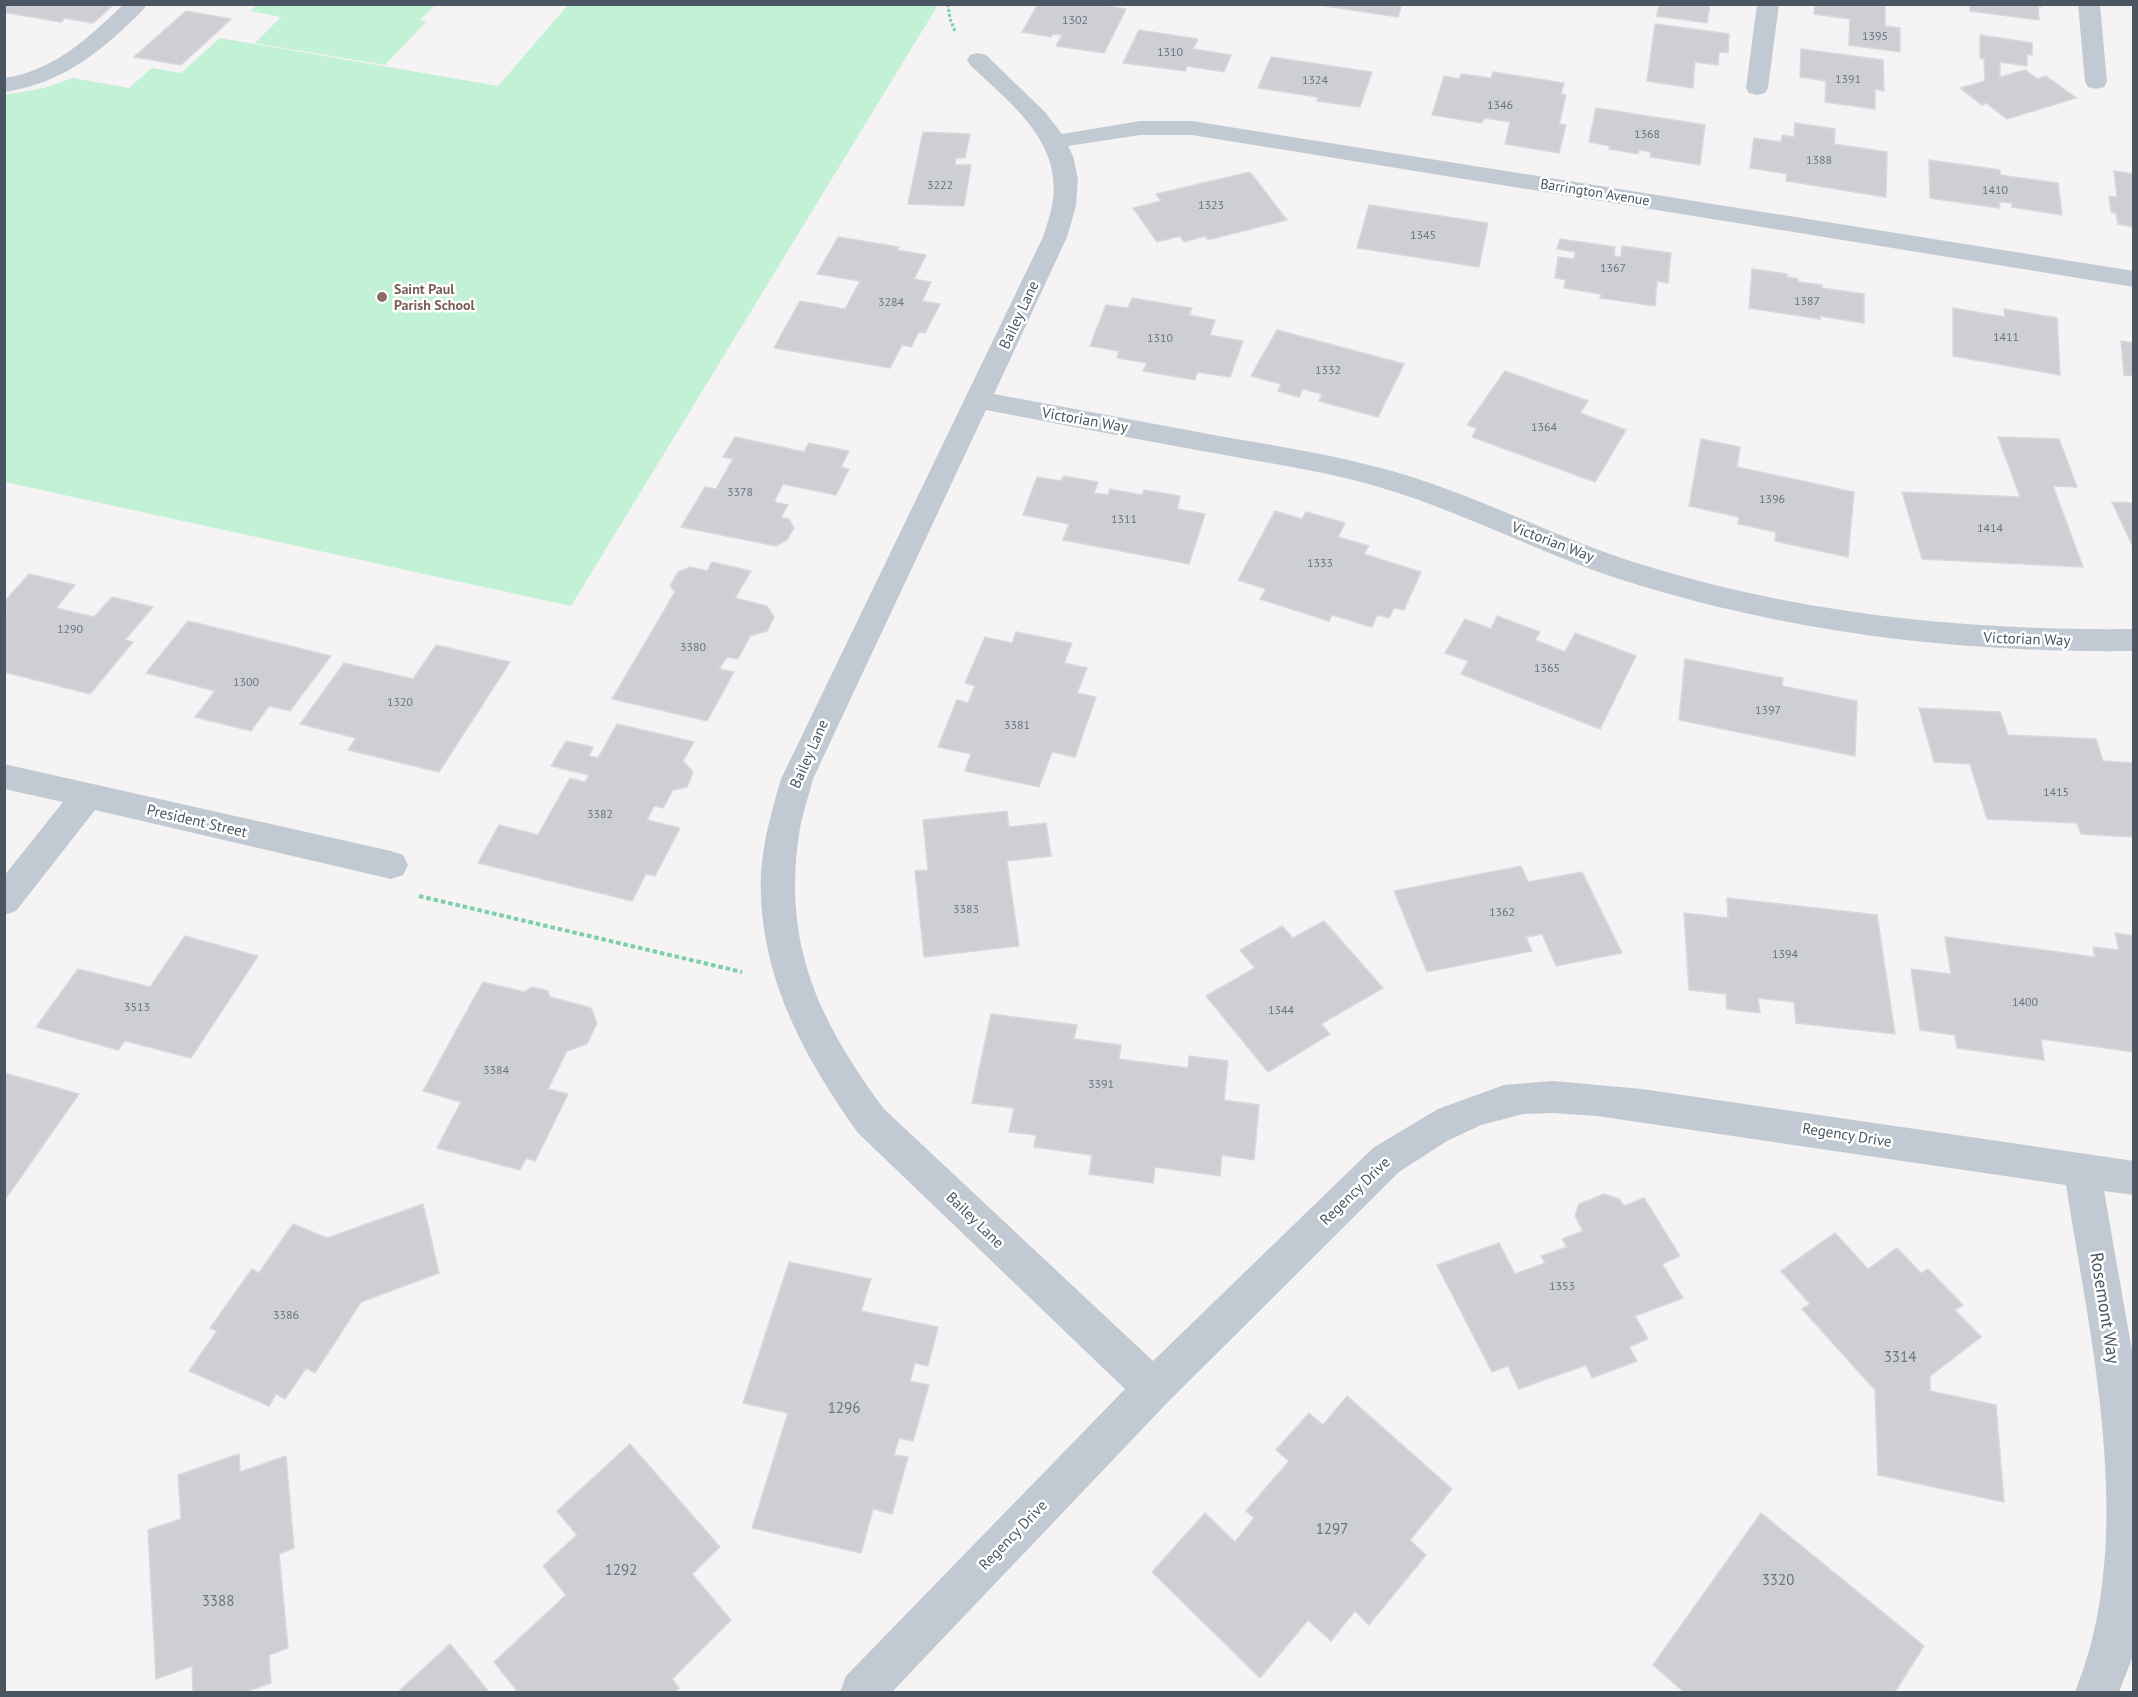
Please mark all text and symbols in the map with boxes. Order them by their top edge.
house number: 1302 [1062,12,1088,27]
house number: 1395 [1862,28,1888,43]
house number: 1310 [1157,44,1184,59]
house number: 1391 [1835,71,1861,86]
house number: 1324 [1302,72,1329,87]
house number: 1346 [1487,97,1513,112]
house number: 1368 [1634,126,1660,141]
house number: 1388 [1806,152,1832,167]
street label: Barrington Avenue [1539,174,1651,210]
house number: 3222 [927,177,953,192]
house number: 1410 [1982,182,2009,197]
house number: 1323 [1198,197,1224,212]
house number: 1345 [1410,227,1436,242]
house number: 1367 [1600,260,1626,275]
street label: Bailey Lane [994,278,1043,352]
place label: Saint Paul Parish School [394,280,475,314]
marker: Saint Paul Parish School [375,290,389,304]
house number: 1387 [1794,293,1820,308]
house number: 3284 [878,294,905,309]
house number: 1411 [1993,329,2019,344]
house number: 1310 [1147,330,1174,345]
house number: 1332 [1315,362,1341,377]
street label: Victorian Way [1040,402,1130,436]
house number: 1364 [1531,419,1558,434]
house number: 3378 [727,484,753,499]
house number: 1396 [1759,491,1785,506]
house number: 1311 [1111,511,1137,526]
street label: Victorian Way [1508,517,1597,566]
house number: 1414 [1977,520,2004,535]
house number: 1333 [1307,555,1333,570]
house number: 1290 [57,621,84,636]
street label: Victorian Way [1982,627,2071,650]
house number: 3380 [680,639,707,654]
house number: 1365 [1534,660,1560,675]
house number: 1300 [233,674,260,689]
house number: 1320 [387,694,414,709]
house number: 1397 [1755,702,1781,717]
street label: Bailey Lane [785,717,832,791]
house number: 3381 [1004,717,1030,732]
house number: 1415 [2043,784,2069,799]
street label: President Street [145,800,249,841]
house number: 3382 [587,806,613,821]
house number: 3383 [953,901,979,916]
house number: 1362 [1489,904,1515,919]
house number: 1394 [1772,946,1799,961]
house number: 1400 [2012,994,2039,1009]
house number: 3513 [124,999,150,1014]
house number: 1344 [1268,1002,1295,1017]
house number: 3384 [483,1062,510,1077]
house number: 3391 [1088,1076,1114,1091]
street label: Regency Drive [1801,1118,1893,1151]
street label: Regency Drive [1316,1152,1394,1229]
street label: Bailey Lane [942,1187,1008,1252]
street label: Rosemont Way [2085,1251,2126,1366]
house number: 1353 [1549,1278,1575,1293]
house number: 3386 [273,1307,299,1322]
house number: 3314 [1884,1347,1916,1366]
house number: 1296 [828,1398,860,1417]
street label: Regency Drive [974,1496,1051,1574]
house number: 1297 [1316,1519,1348,1538]
house number: 1292 [605,1560,637,1579]
house number: 3320 [1762,1570,1794,1589]
house number: 3388 [202,1591,234,1610]

